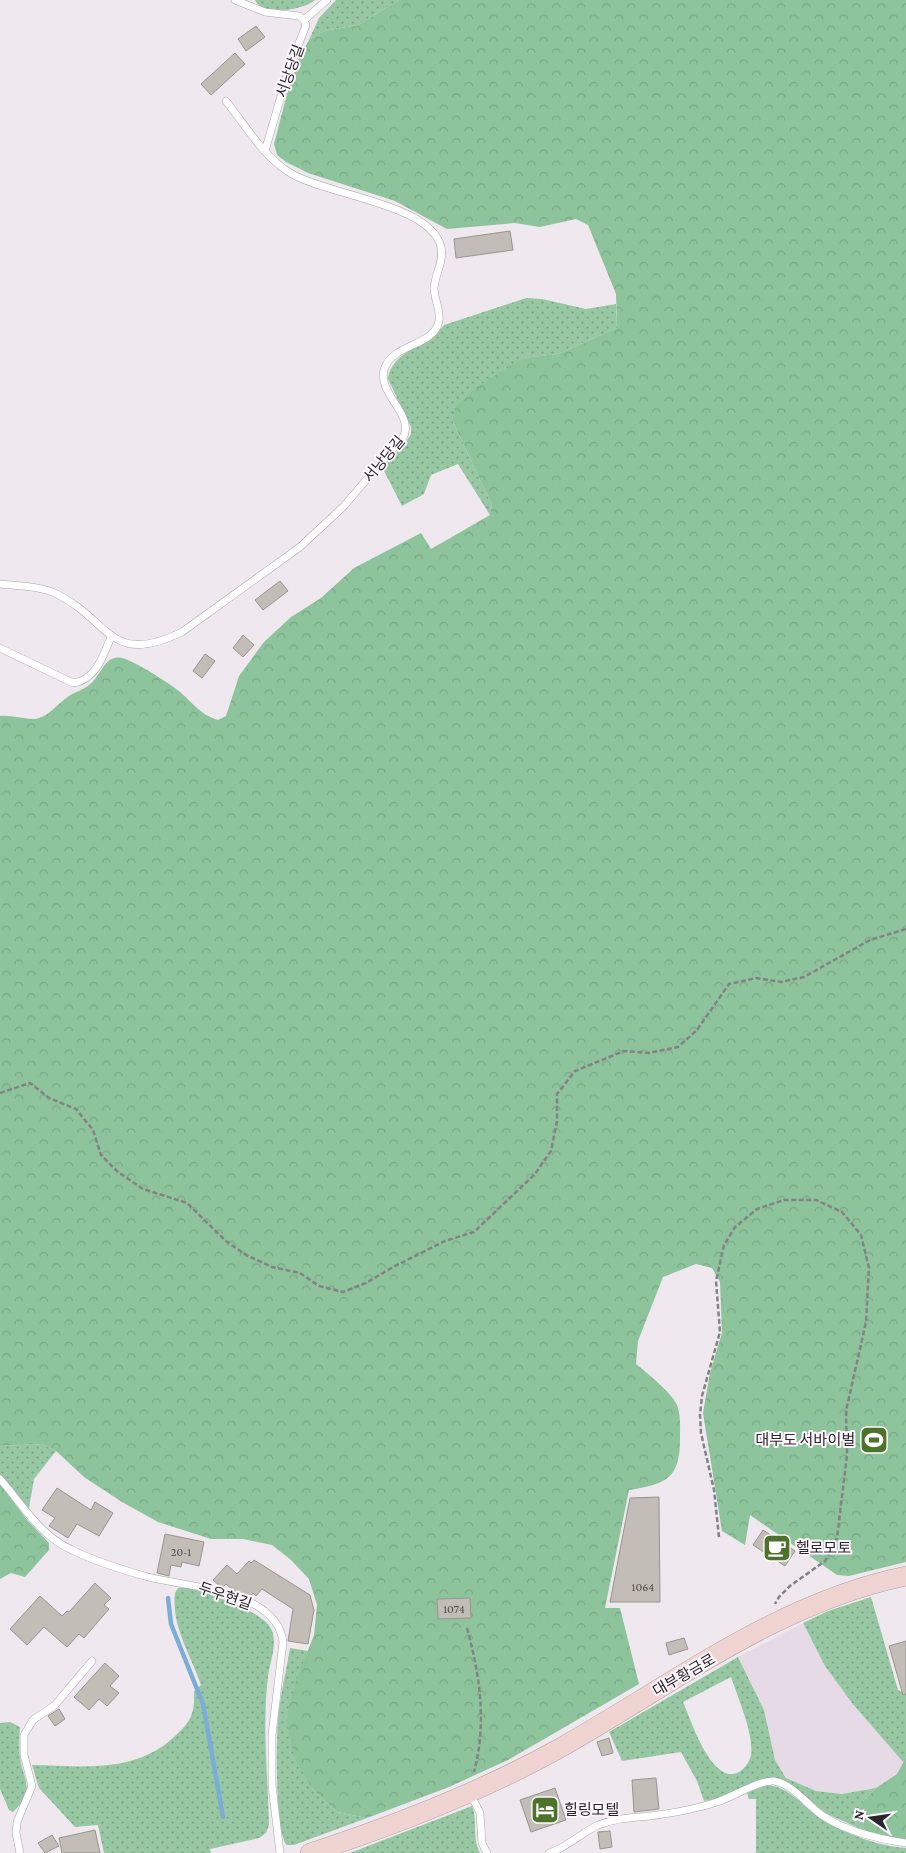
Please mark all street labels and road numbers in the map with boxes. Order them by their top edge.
street label: 서낭당길 [273,42,307,100]
street label: 서낭당길 [360,433,408,485]
street label: 두우현길 [196,1579,254,1613]
street label: 대부황금로 [650,1651,718,1699]

